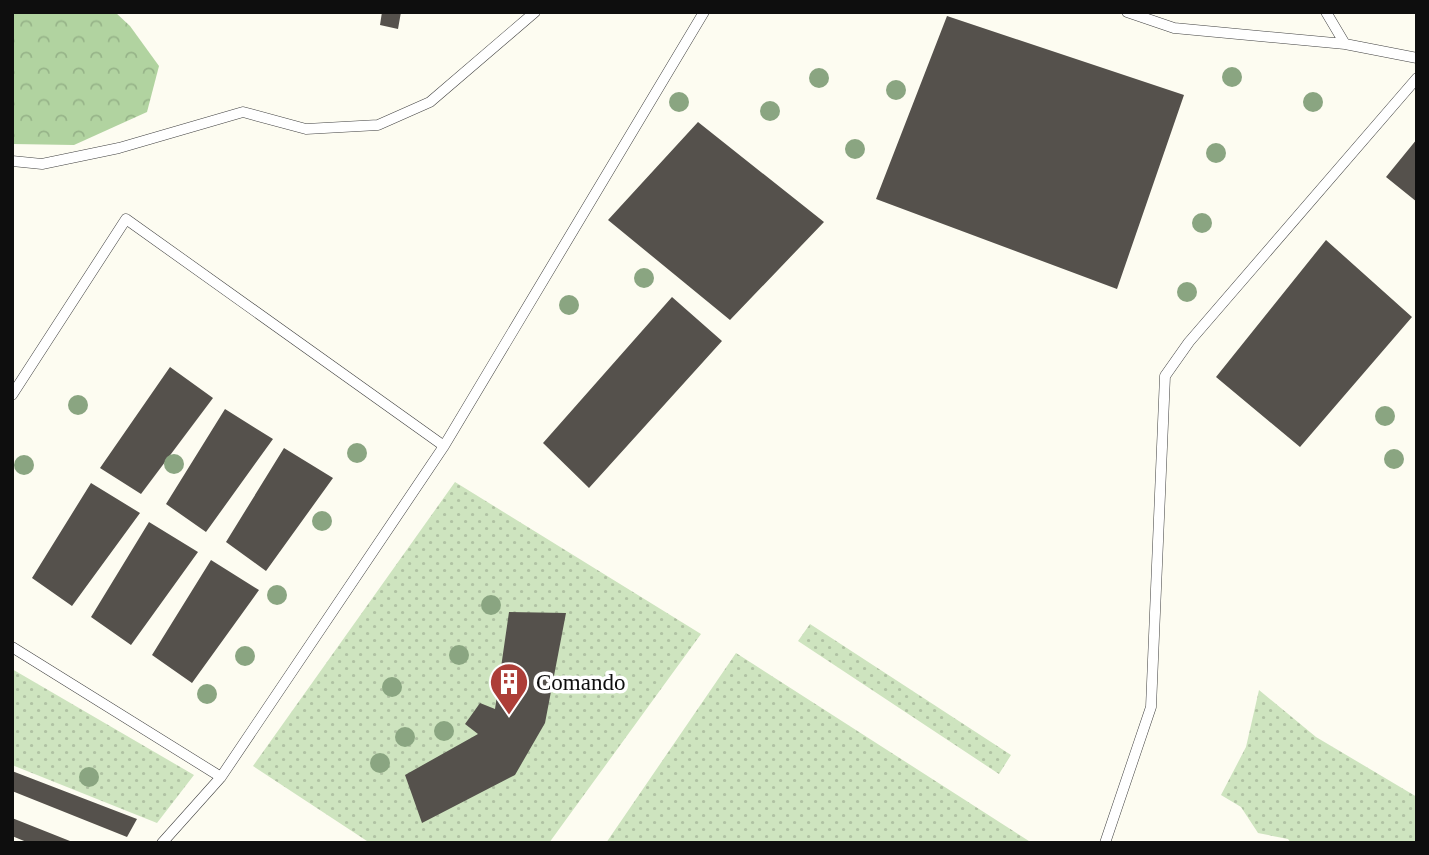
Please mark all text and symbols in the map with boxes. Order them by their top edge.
building icon: Comando [488,661,530,716]
place label: Comando [536,670,625,695]

